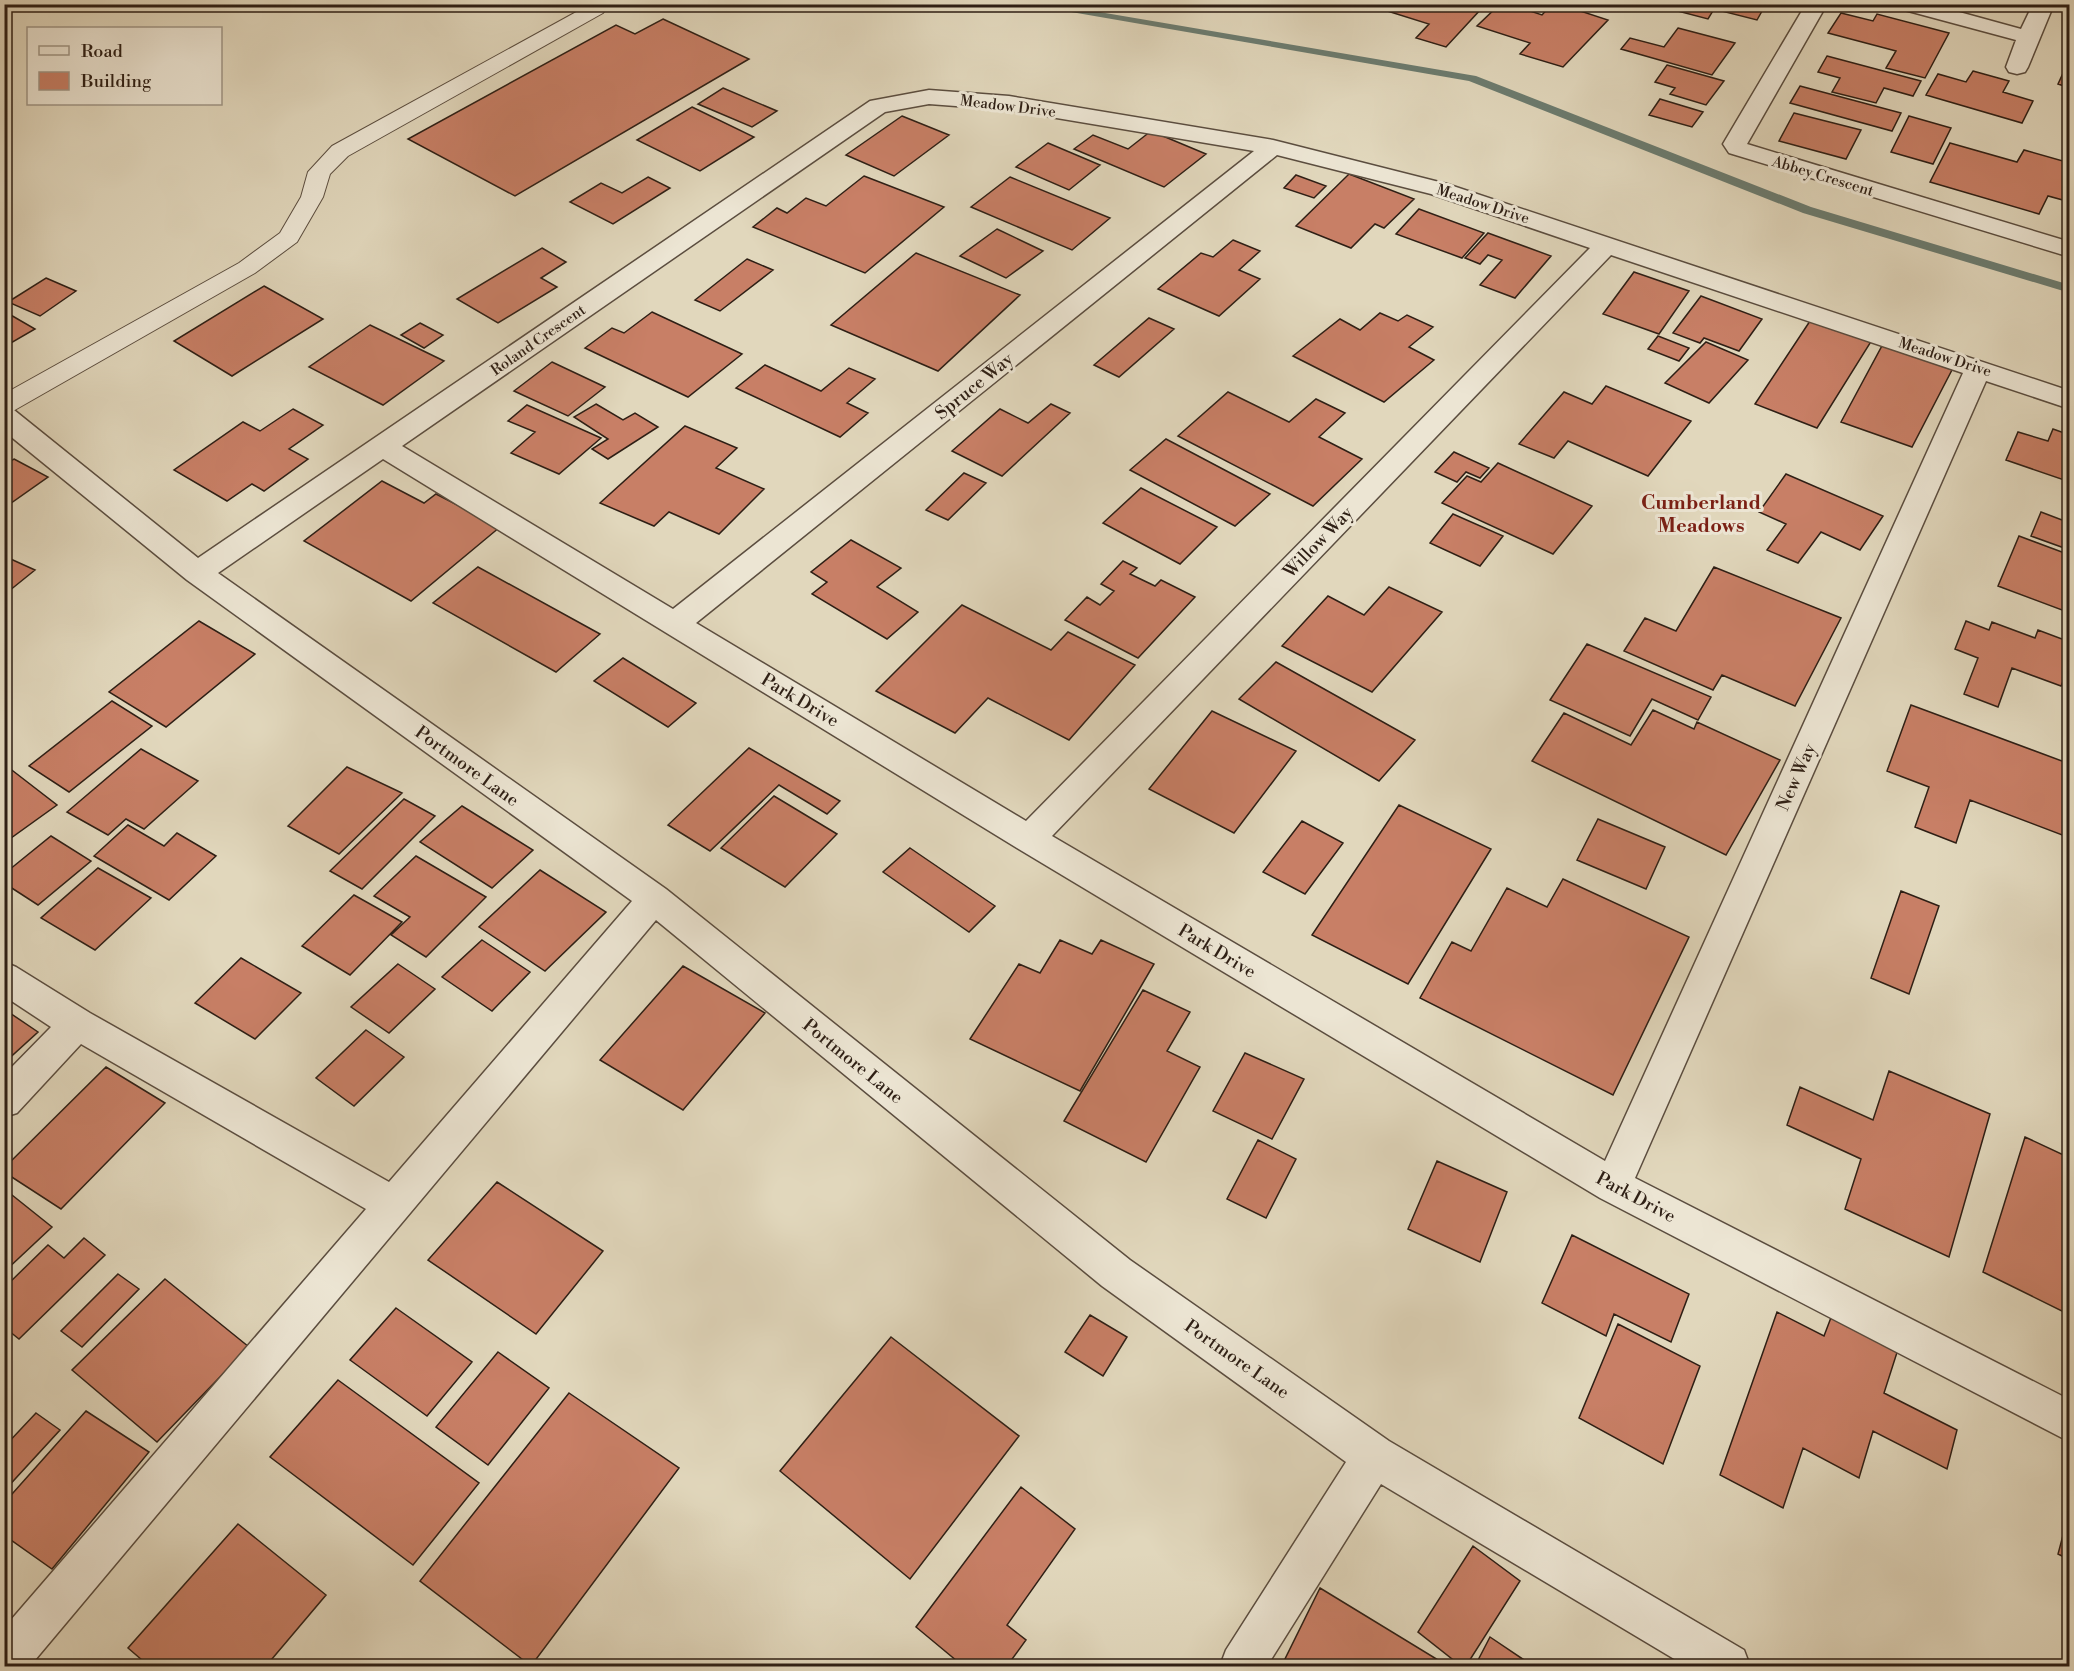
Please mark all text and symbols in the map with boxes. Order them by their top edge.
legend [27,27,222,105]
text: Road [81,40,124,63]
text: Building [80,70,152,93]
street label: Meadow Drive [959,91,1057,122]
street label: Abbey Crescent [1769,152,1877,201]
street label: Meadow Drive [1434,180,1532,228]
street label: Roland Crescent [487,300,590,380]
street label: Meadow Drive [1896,333,1994,381]
street label: Spruce Way [931,348,1018,425]
district label: Cumberland Meadows [1641,491,1761,539]
street label: Willow Way [1278,501,1358,584]
street label: Park Drive [757,668,843,733]
street label: Portmore Lane [410,721,523,812]
street label: New Way [1771,740,1822,814]
street label: Park Drive [1174,919,1260,984]
street label: Portmore Lane [798,1014,908,1109]
street label: Park Drive [1592,1167,1680,1228]
street label: Portmore Lane [1180,1315,1294,1404]

